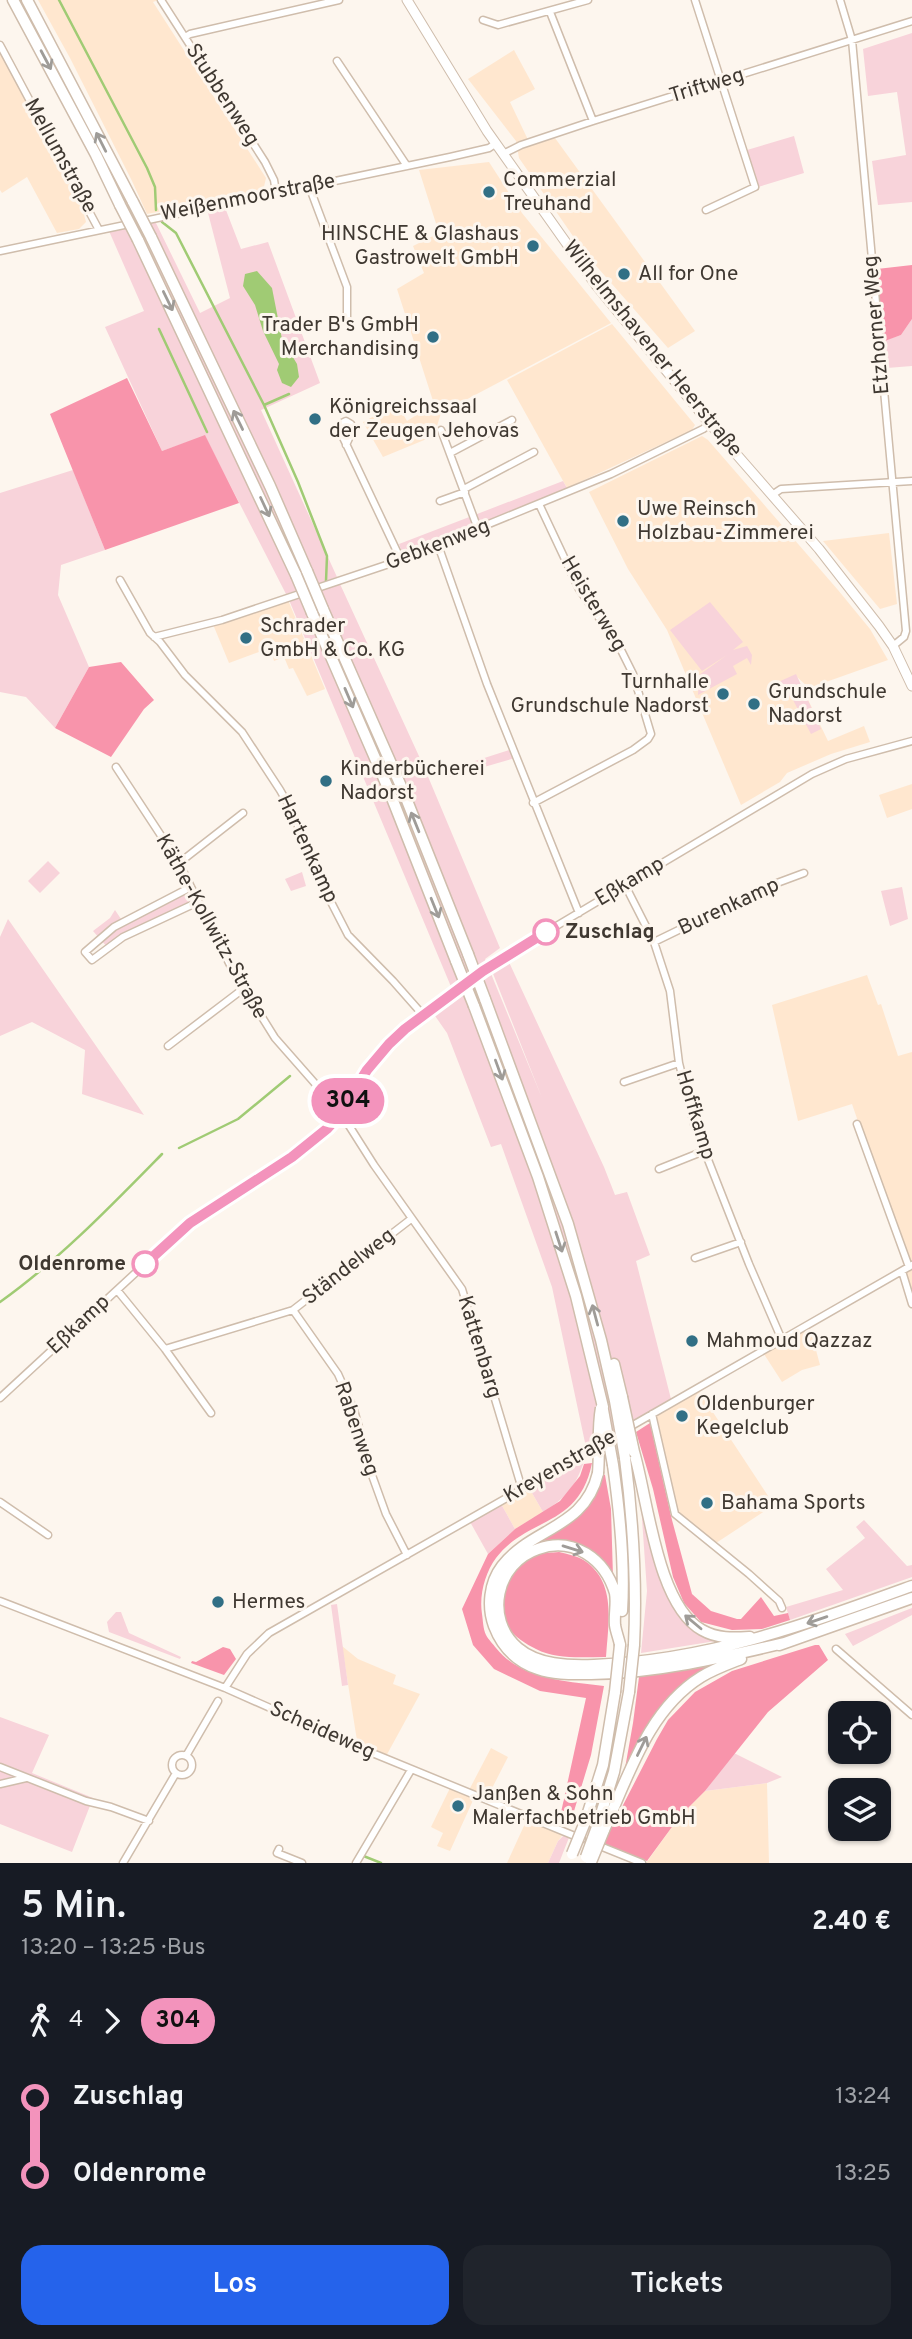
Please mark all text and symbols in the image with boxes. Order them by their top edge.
street label: Stubbenweg [179,39,265,151]
one-way arrow [40,49,53,70]
street label: Triftweg [666,62,748,110]
street label: Mellumstraße [17,94,103,218]
one-way arrow [94,132,108,153]
place label: Commerzial Treuhand [503,167,616,218]
street label: Weißenmoorstraße [158,168,338,228]
marker: Commerzial Treuhand [481,184,497,200]
place label: HINSCHE & Glashaus Gastrowelt GmbH [321,221,519,272]
street label: Wilhelmshavener Heerstraße [556,235,748,463]
marker: HINSCHE & Glashaus Gastrowelt GmbH [525,238,541,254]
street label: Etzhorner Weg [857,254,897,396]
place label: All for One [638,261,738,288]
marker: All for One [616,266,632,282]
one-way arrow [162,290,175,311]
place label: Trader B's GmbH Merchandising [261,312,419,363]
marker: Trader B's GmbH Merchandising [425,329,441,345]
place label: Königreichssaal der Zeugen Jehovas [329,394,519,445]
one-way arrow [231,410,244,431]
marker: Königreichssaal der Zeugen Jehovas [307,411,323,427]
one-way arrow [258,496,272,517]
place label: Uwe Reinsch Holzbau-Zimmerei [637,496,814,547]
street label: Gebkenweg [382,513,494,577]
marker: Uwe Reinsch Holzbau-Zimmerei [615,513,631,529]
street label: Heisterweg [554,551,632,657]
place label: Schrader GmbH & Co. KG [260,613,405,664]
marker: Schrader GmbH & Co. KG [238,630,254,646]
place label: Turnhalle Grundschule Nadorst [511,669,709,720]
place label: Grundschule Nadorst [768,679,887,730]
marker: Turnhalle Grundschule Nadorst [715,686,731,702]
one-way arrow [343,687,356,708]
marker: Grundschule Nadorst [746,696,762,712]
place label: Kinderbücherei Nadorst [340,756,485,807]
marker: Kinderbücherei Nadorst [318,773,334,789]
street label: Hartenkamp [270,790,344,908]
one-way arrow [408,812,421,833]
street label: Käthe-Kollwitz-Straße [149,830,273,1024]
street label: Eßkamp [590,851,670,913]
street label: Burenkamp [674,872,784,942]
one-way arrow [430,897,443,919]
marker: Zuschlag [533,919,559,945]
place label: Zuschlag [565,919,655,946]
one-way arrow [493,1058,506,1080]
street label: Hoffkamp [669,1067,721,1163]
line badge: 304 [308,1078,388,1124]
text: 304 [325,1086,371,1116]
street label: Ständelweg [297,1222,401,1312]
one-way arrow [554,1231,566,1253]
place label: Oldenrome [18,1251,126,1278]
marker: Oldenrome [132,1251,158,1277]
street label: Eßkamp [42,1289,116,1361]
street label: Kattenbarg [451,1292,507,1402]
one-way arrow [587,1305,600,1327]
place label: Mahmoud Qazzaz [706,1328,873,1355]
marker: Mahmoud Qazzaz [684,1333,700,1349]
street label: Rabenweg [327,1378,385,1480]
place label: Oldenburger Kegelclub [696,1391,815,1442]
marker: Oldenburger Kegelclub [674,1408,690,1424]
street label: Kreyenstraße [499,1424,621,1510]
place label: Bahama Sports [721,1490,866,1517]
marker: Bahama Sports [699,1495,715,1511]
one-way arrow [562,1543,584,1556]
place label: Hermes [232,1589,305,1616]
marker: Hermes [210,1594,226,1610]
one-way arrow [684,1614,702,1630]
one-way arrow [806,1615,828,1627]
street label: Scheideweg [265,1696,379,1766]
map controls [828,1701,891,1841]
button: locate [828,1701,891,1764]
one-way arrow [636,1736,650,1757]
button: layers [828,1778,891,1841]
place label: Janßen & Sohn Malerfachbetrieb GmbH [472,1781,696,1832]
marker: Janßen & Sohn Malerfachbetrieb GmbH [450,1798,466,1814]
text: 5 Min. [21,1883,126,1932]
text: 2.40 € [812,1906,891,1939]
text: 13:20 – 13:25 · Bus [21,1934,206,1963]
icon: walk [21,2002,59,2040]
icon: forward [93,2002,131,2040]
text: 4 [69,2006,83,2035]
text: 304 [155,2006,201,2036]
text: Zuschlag [73,2081,184,2114]
text: 13:24 [835,2083,891,2112]
text: Oldenrome [73,2158,206,2191]
text: 13:25 [835,2160,891,2189]
button: Los [21,2245,449,2325]
button: Tickets [463,2245,891,2325]

